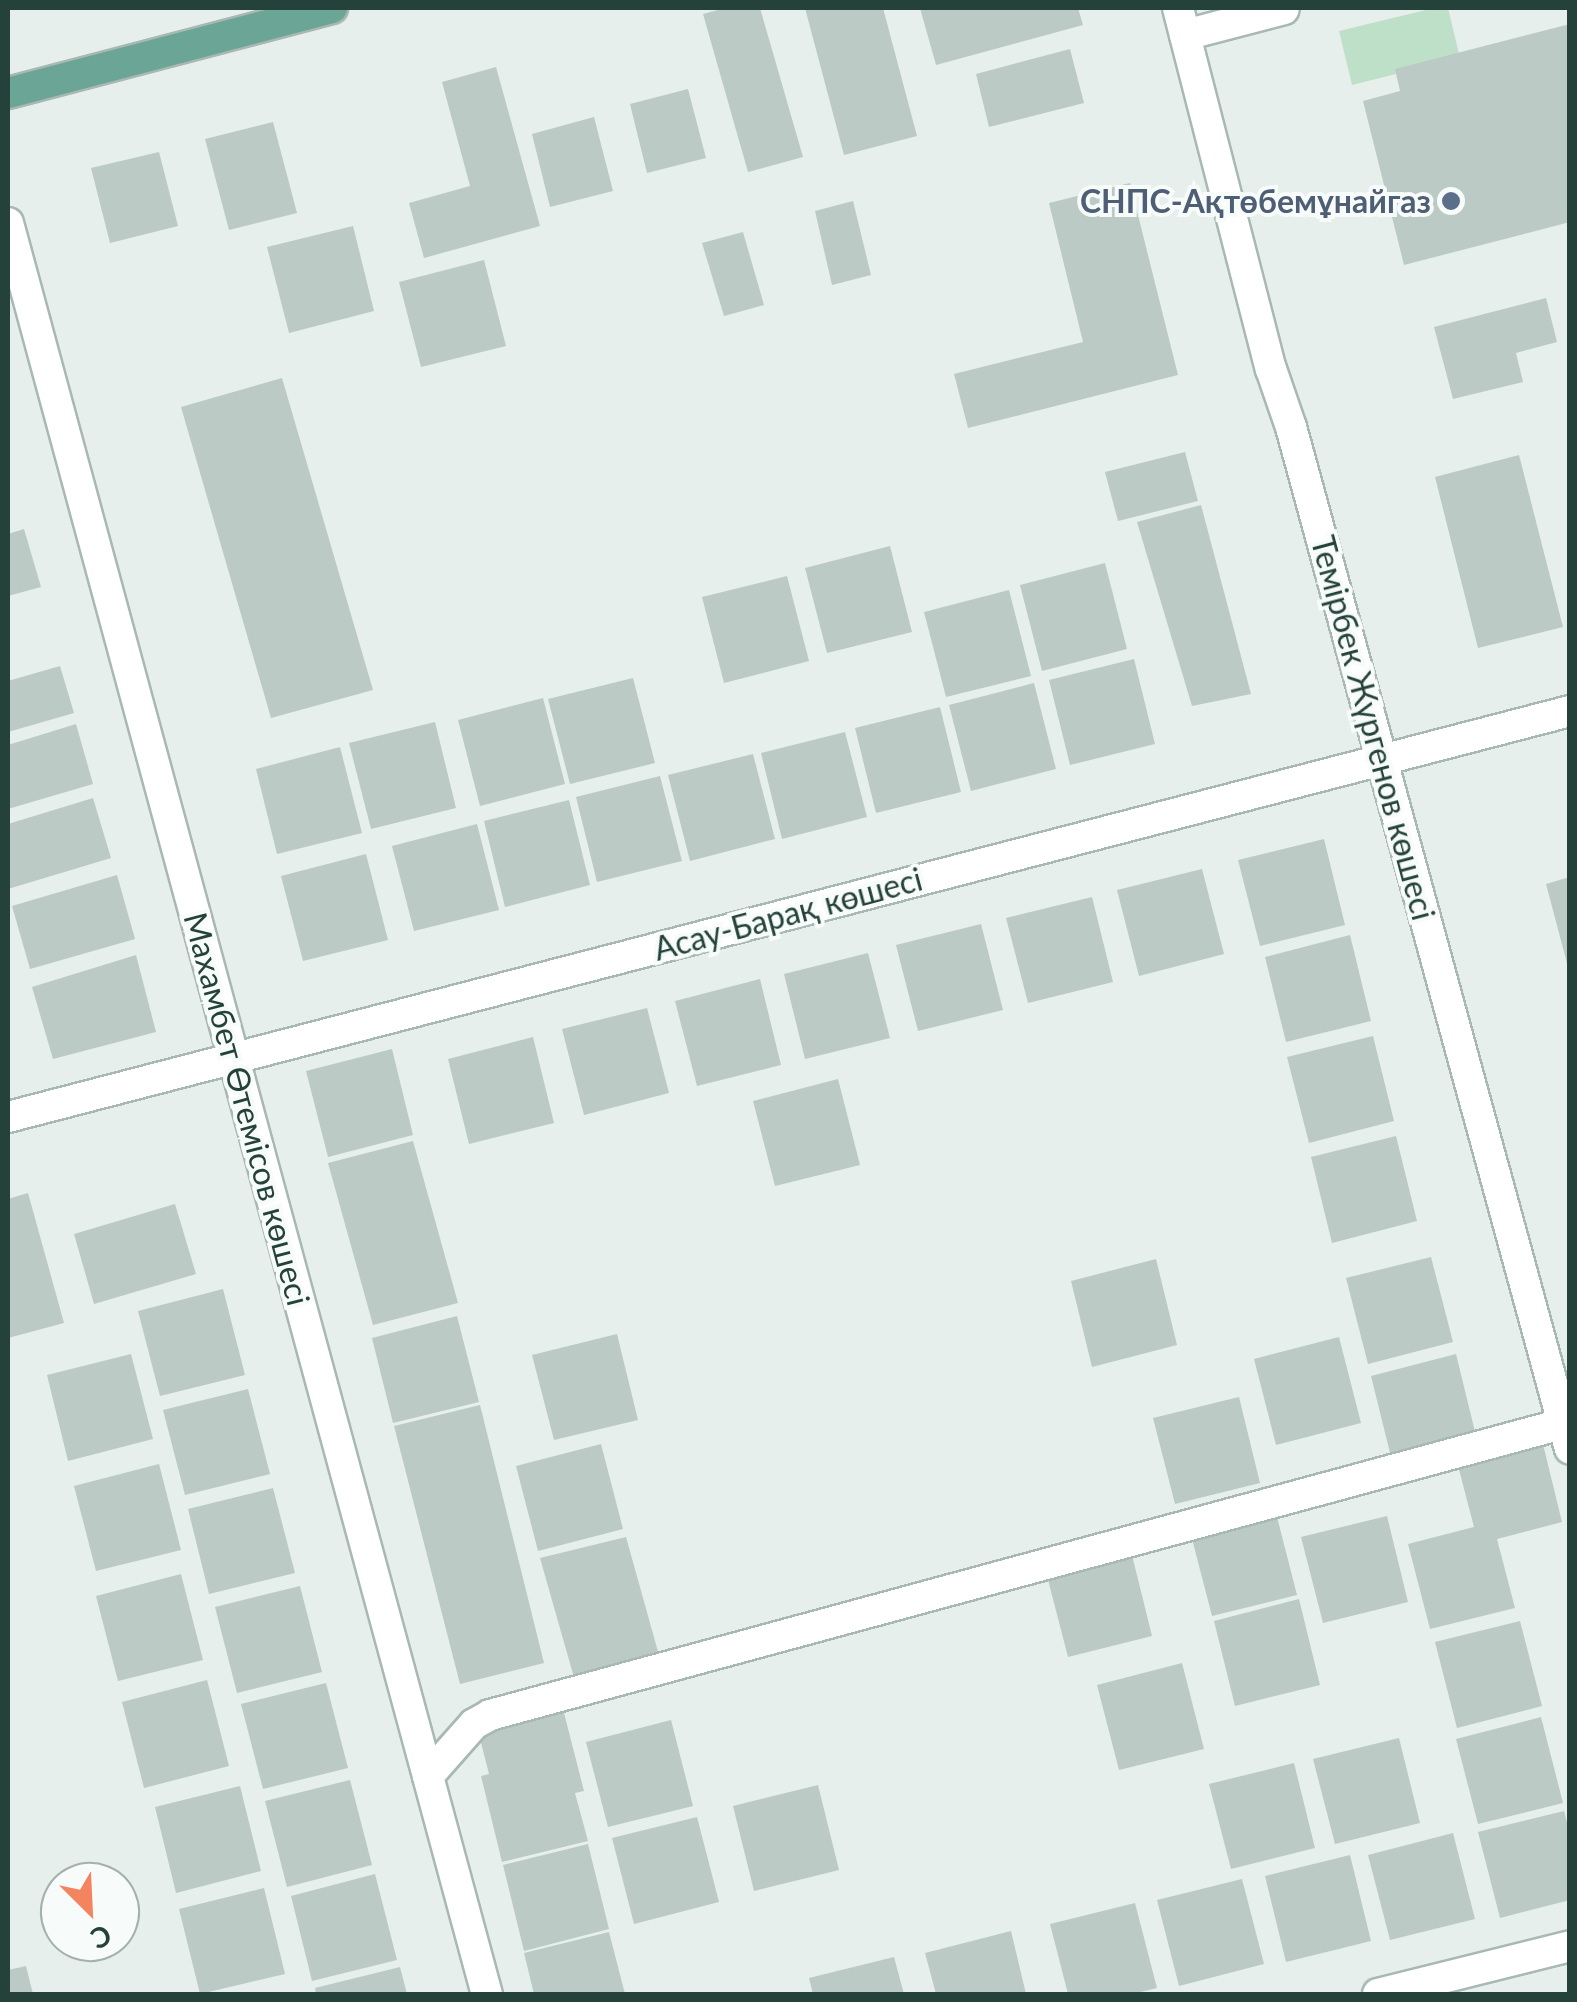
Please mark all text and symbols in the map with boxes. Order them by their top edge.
place label: СНПС-Ақтөбемұнайгаз [1080,182,1431,220]
marker: СНПС-Ақтөбемұнайгаз [1440,190,1462,212]
street label: Темірбек Жүргенов көшесі [1303,532,1443,924]
street label: Асау-Барақ көшесі [649,860,927,968]
street label: Махамбет Өтемісов көшесі [176,908,318,1310]
north arrow [40,1862,140,1962]
text: С [86,1918,117,1957]

